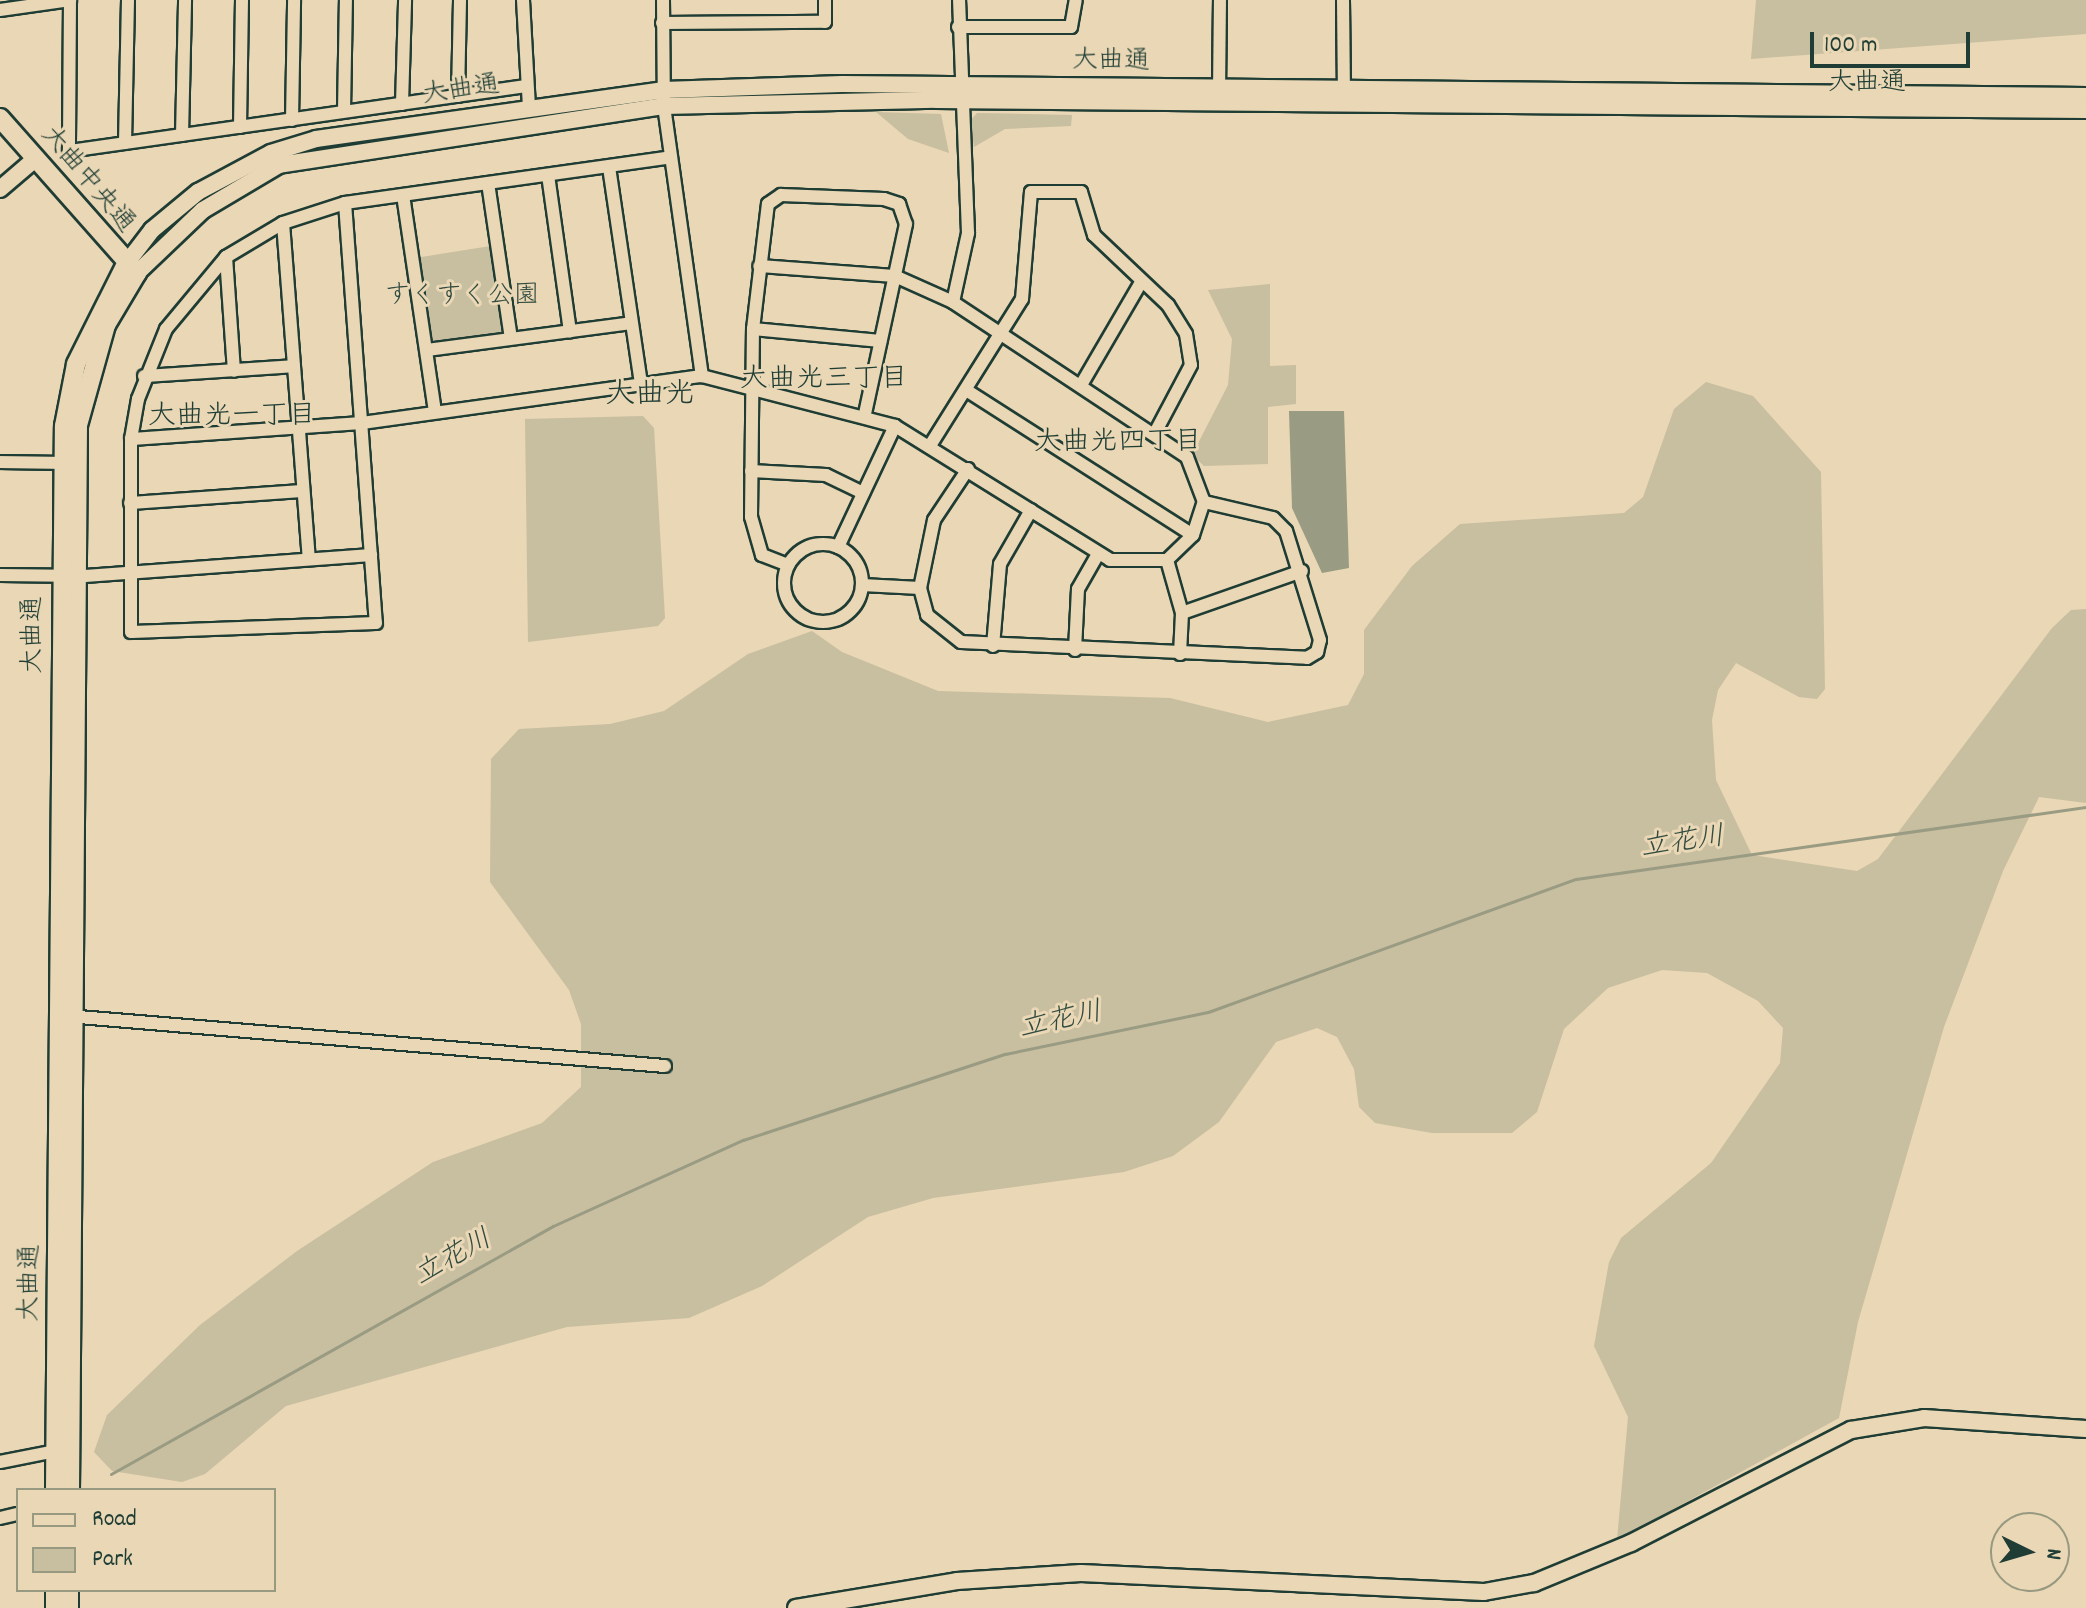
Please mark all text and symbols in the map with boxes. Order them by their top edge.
scale bar [1814,16,1974,66]
text: 100 m [1824,29,1877,63]
street label: 大曲通 [1072,46,1150,78]
street label: 大曲通 [1828,68,1906,100]
street label: 大曲通 [420,70,502,112]
street label: 大曲中央通 [33,120,141,240]
park label: すくすく公園 [384,281,540,313]
district label: 大曲光三丁目 [740,364,908,398]
district label: 大曲光 [605,379,695,415]
district label: 大曲光一丁目 [148,401,316,435]
district label: 大曲光四丁目 [1034,427,1202,461]
street label: 大曲通 [18,596,50,674]
water label: 立花川 [1639,822,1727,866]
water label: 立花川 [1016,997,1106,1047]
water label: 立花川 [409,1224,499,1294]
street label: 大曲通 [15,1244,47,1322]
legend [16,1488,276,1592]
text: Road [92,1503,137,1537]
north arrow [1990,1512,2070,1592]
text: Park [92,1543,133,1577]
text: N [2036,1547,2068,1561]

